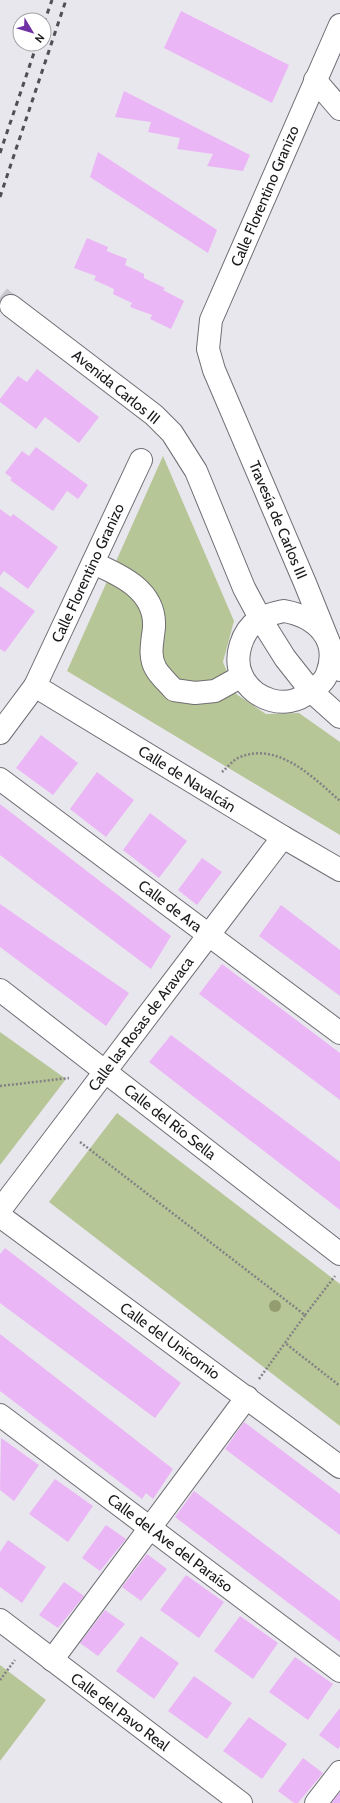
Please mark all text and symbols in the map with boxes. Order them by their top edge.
north arrow [12,12,52,52]
text: N [32,31,48,46]
street label: Calle Florentino Granizo [227,123,303,269]
street label: Avenida Carlos III [68,346,164,428]
street label: Travesía de Carlos III [245,458,311,582]
street label: Calle Florentino Granizo [48,501,128,645]
street label: Calle de Navalcán [135,742,239,816]
street label: Calle de Ara [135,876,206,936]
street label: Calle las Rosas de Aravaca [85,953,198,1095]
street label: Calle del Río Sella [120,1080,220,1164]
street label: Calle del Unicornio [117,1299,223,1383]
street label: Calle del Ave del Paraíso [104,1490,236,1596]
street label: Calle del Pavo Real [67,1669,173,1755]

